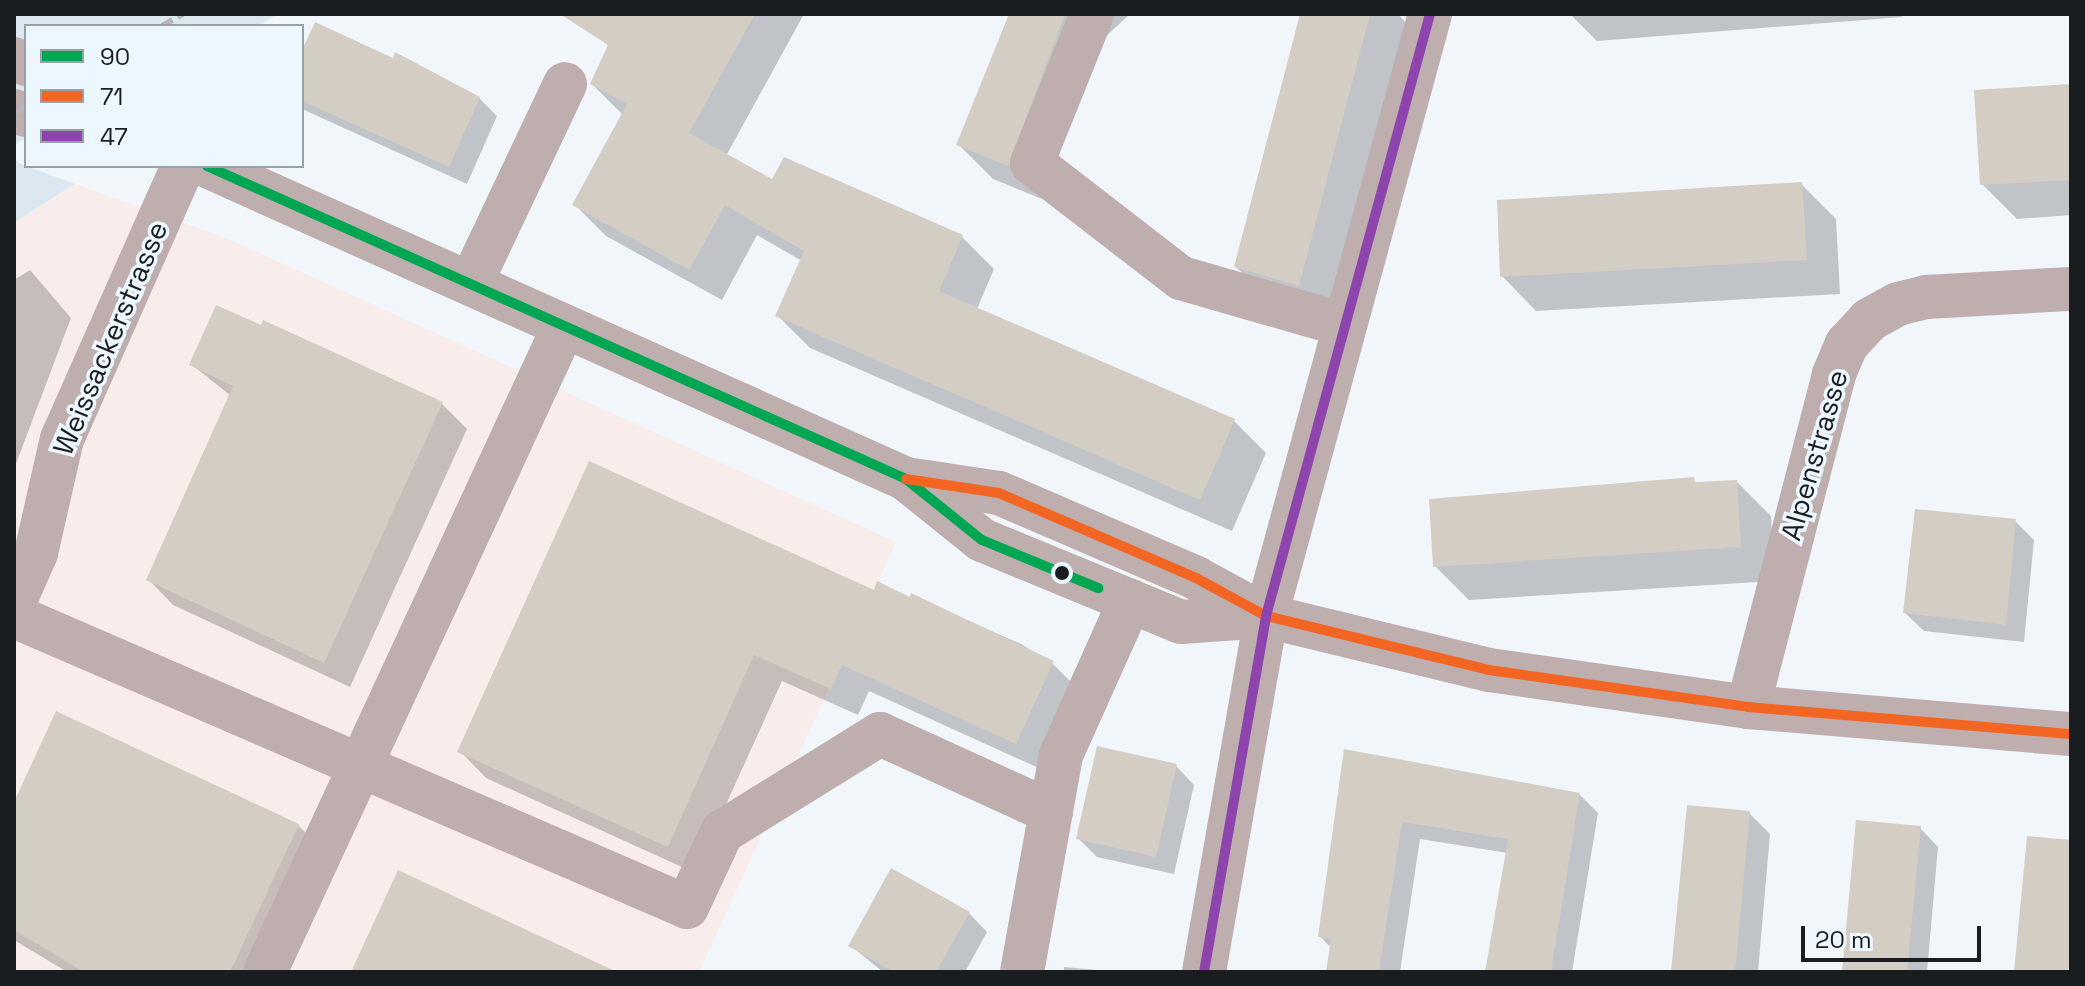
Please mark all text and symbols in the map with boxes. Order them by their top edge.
legend [24,24,304,168]
text: 90 [100,41,130,72]
text: 71 [100,81,123,112]
text: 47 [100,121,128,152]
street label: Weissackerstrasse [46,216,174,460]
street label: Alpenstrasse [1774,366,1854,544]
unlabelled marker [1054,565,1070,581]
scale bar [1805,910,1985,960]
text: 20 m [1815,924,1872,955]

